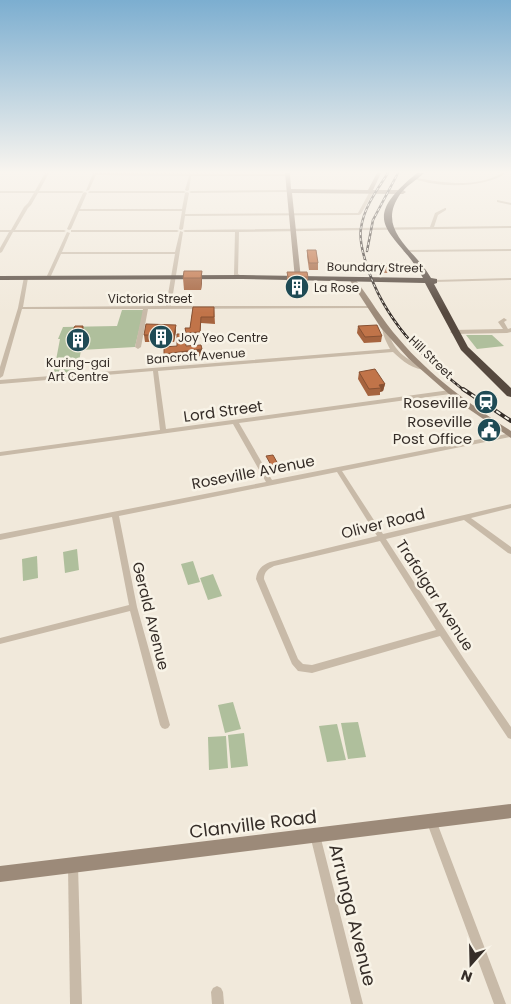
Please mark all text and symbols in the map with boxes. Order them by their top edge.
street label: Boundary Street [327,258,423,276]
building icon: La Rose [284,274,310,300]
place label: La Rose [314,279,359,296]
street label: Victoria Street [108,290,192,307]
building icon: Joy Yeo Centre [148,324,174,350]
building icon: Kuring-gai Art Centre [65,327,91,353]
place label: Joy Yeo Centre [178,329,268,346]
street label: Hill Street [405,332,457,382]
street label: Bancroft Avenue [146,344,246,368]
place label: Kuring-gai Art Centre [46,354,110,385]
station icon: Roseville [473,389,499,415]
place label: Roseville [403,392,468,413]
street label: Lord Street [182,395,264,427]
place label: Roseville Post Office [393,411,472,449]
public building icon: Roseville Post Office [476,417,502,443]
street label: Roseville Avenue [190,450,316,494]
street label: Oliver Road [339,502,427,544]
street label: Trafalgar Avenue [391,535,479,655]
street label: Gerald Avenue [127,560,175,672]
street label: Clanville Road [188,804,318,844]
street label: Arrunga Avenue [323,841,383,989]
north arrow [446,939,496,989]
text: N [458,965,475,987]

